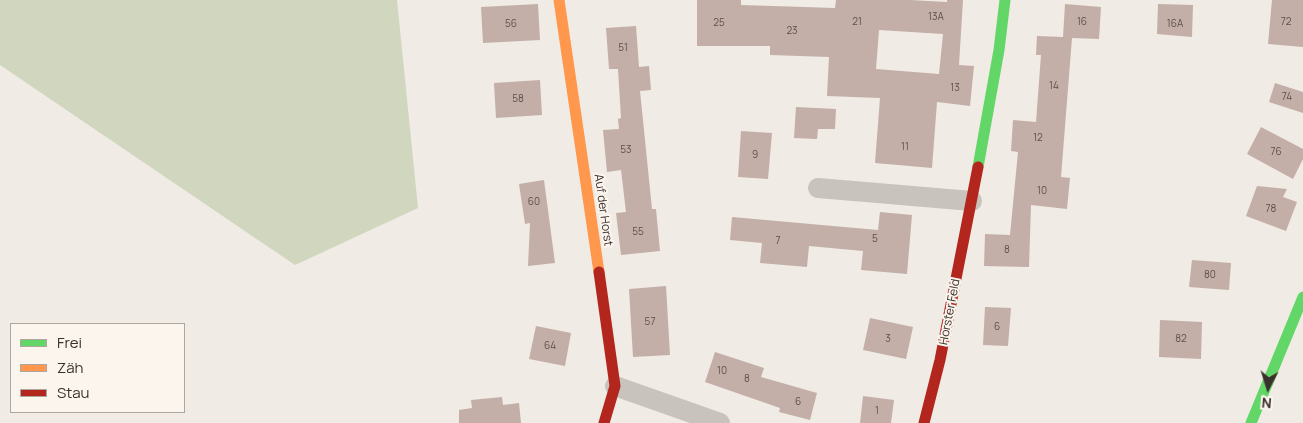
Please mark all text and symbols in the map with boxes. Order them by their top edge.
house number: 13A [928,11,944,23]
house number: 21 [852,16,862,28]
house number: 16 [1077,16,1087,28]
house number: 72 [1281,16,1291,28]
house number: 25 [713,17,725,29]
house number: 56 [505,18,517,30]
house number: 16A [1167,18,1183,30]
house number: 23 [786,25,798,37]
house number: 51 [618,42,628,54]
house number: 14 [1049,80,1059,92]
house number: 13 [950,82,960,94]
house number: 74 [1282,91,1292,103]
house number: 58 [512,93,524,105]
house number: 12 [1033,132,1043,144]
house number: 11 [901,141,909,153]
house number: 53 [620,144,632,156]
house number: 76 [1270,146,1282,158]
house number: 9 [752,149,758,161]
street label: Auf der Horst [591,173,615,247]
house number: 10 [1037,185,1047,197]
house number: 60 [528,196,540,208]
house number: 78 [1266,203,1276,215]
house number: 55 [632,226,644,238]
house number: 5 [872,233,878,245]
house number: 7 [775,235,781,247]
house number: 8 [1004,244,1010,256]
house number: 80 [1204,269,1216,281]
street label: Horster Feld [937,278,963,346]
house number: 57 [645,316,655,328]
house number: 6 [994,321,1000,333]
legend [10,323,185,413]
text: Frei [57,332,82,353]
house number: 3 [885,333,891,345]
house number: 82 [1175,333,1187,345]
house number: 64 [544,340,556,352]
text: Zäh [57,357,83,378]
north arrow [1243,363,1293,413]
house number: 10 [717,365,727,377]
house number: 8 [744,373,750,385]
text: Stau [57,382,90,403]
text: N [1261,394,1272,413]
house number: 6 [795,396,801,408]
house number: 1 [875,405,879,417]

